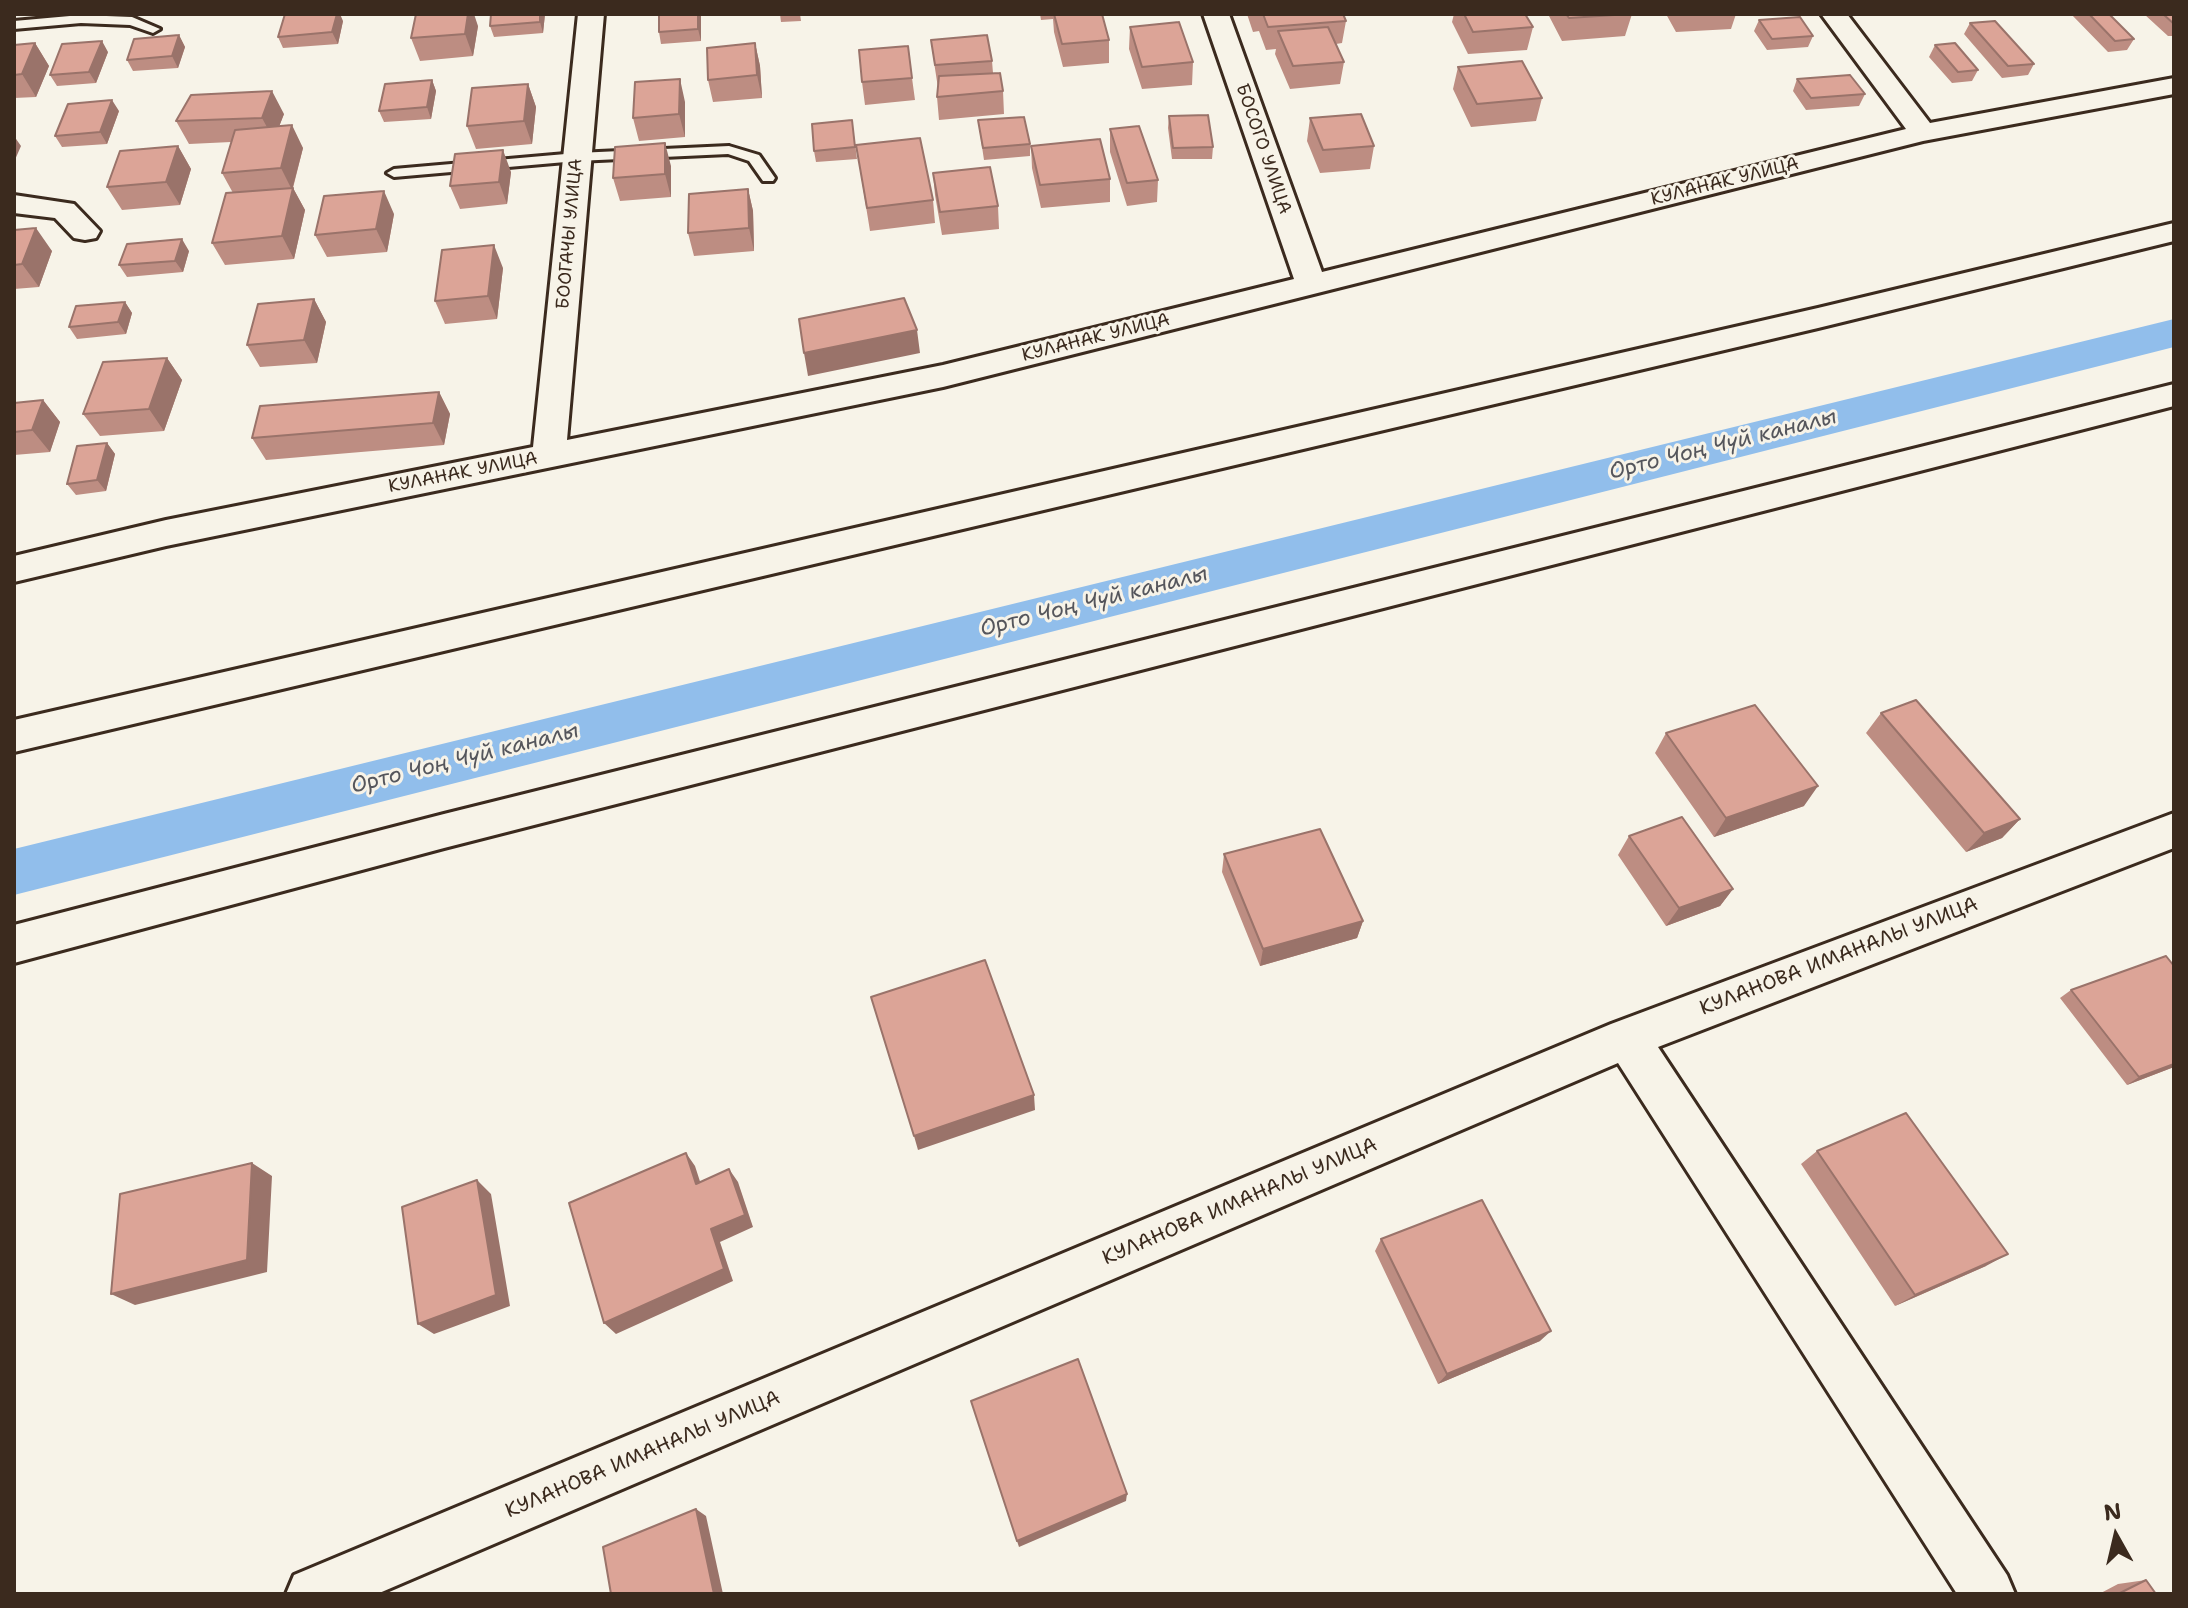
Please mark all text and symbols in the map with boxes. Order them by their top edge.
street label: БОСОГО УЛИЦА [1231,81,1295,217]
street label: КУЛАНАК УЛИЦА [1649,153,1801,211]
street label: БООГАЧЫ УЛИЦА [553,158,587,310]
street label: КУЛАНАК УЛИЦА [1020,309,1172,367]
water label: Орто Чоң Чүй каналы [1606,404,1840,486]
street label: КУЛАНАК УЛИЦА [386,448,540,498]
water label: Орто Чоң Чүй каналы [977,561,1211,643]
water label: Орто Чоң Чүй каналы [348,718,582,800]
street label: КУЛАНОВА ИМАНАЛЫ УЛИЦА [1697,893,1981,1021]
street label: КУЛАНОВА ИМАНАЛЫ УЛИЦА [1099,1133,1381,1271]
street label: КУЛАНОВА ИМАНАЛЫ УЛИЦА [502,1386,784,1524]
north arrow [2076,1496,2156,1576]
text: N [2102,1496,2123,1527]

